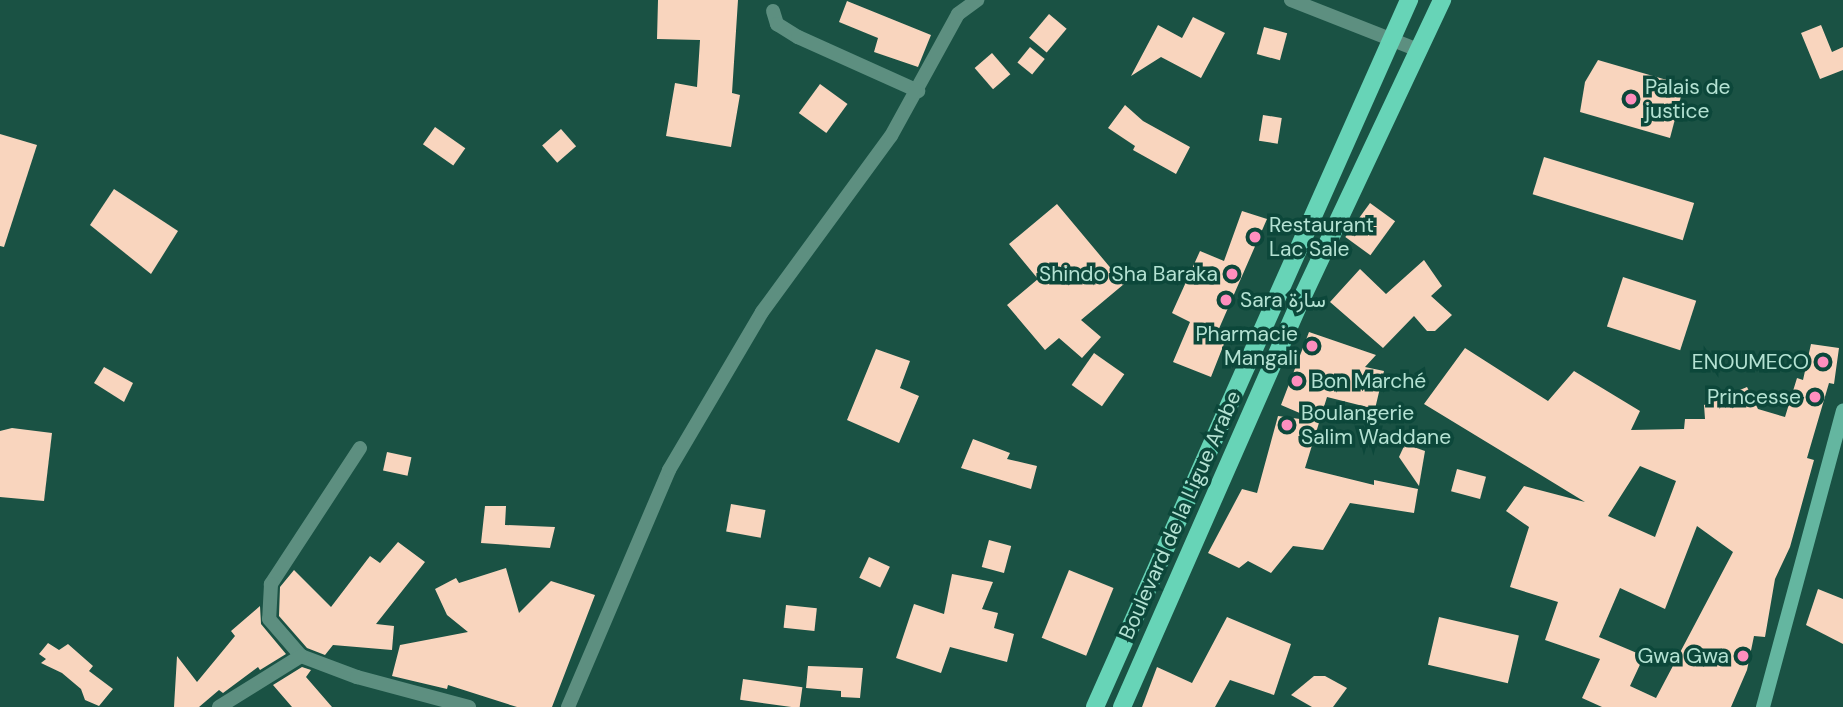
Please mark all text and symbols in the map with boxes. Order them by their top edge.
place label: Palais de justice [1645,74,1730,124]
marker: Palais de justice [1623,91,1639,107]
place label: Restaurant Lac Sale [1269,212,1374,262]
marker: Restaurant Lac Sale [1247,229,1263,245]
place label: Shindo Sha Baraka [1039,261,1218,287]
marker: Shindo Sha Baraka [1224,266,1240,282]
place label: Sara سارة [1240,287,1326,313]
marker: Sara سارة [1218,292,1234,308]
place label: Pharmacie Mangali [1195,321,1298,371]
marker: Pharmacie Mangali [1304,338,1320,354]
place label: ENOUMECO [1692,349,1809,375]
marker: ENOUMECO [1815,354,1831,370]
place label: Bon Marché [1311,368,1426,394]
marker: Bon Marché [1289,373,1305,389]
place label: Princesse [1707,384,1801,410]
street label: Boulevard de la Ligue Arabe [1114,387,1246,643]
marker: Princesse [1807,389,1823,405]
place label: Boulangerie Salim Waddane [1301,400,1451,450]
marker: Boulangerie Salim Waddane [1279,417,1295,433]
place label: Gwa Gwa [1637,643,1729,669]
marker: Gwa Gwa [1735,648,1751,664]

